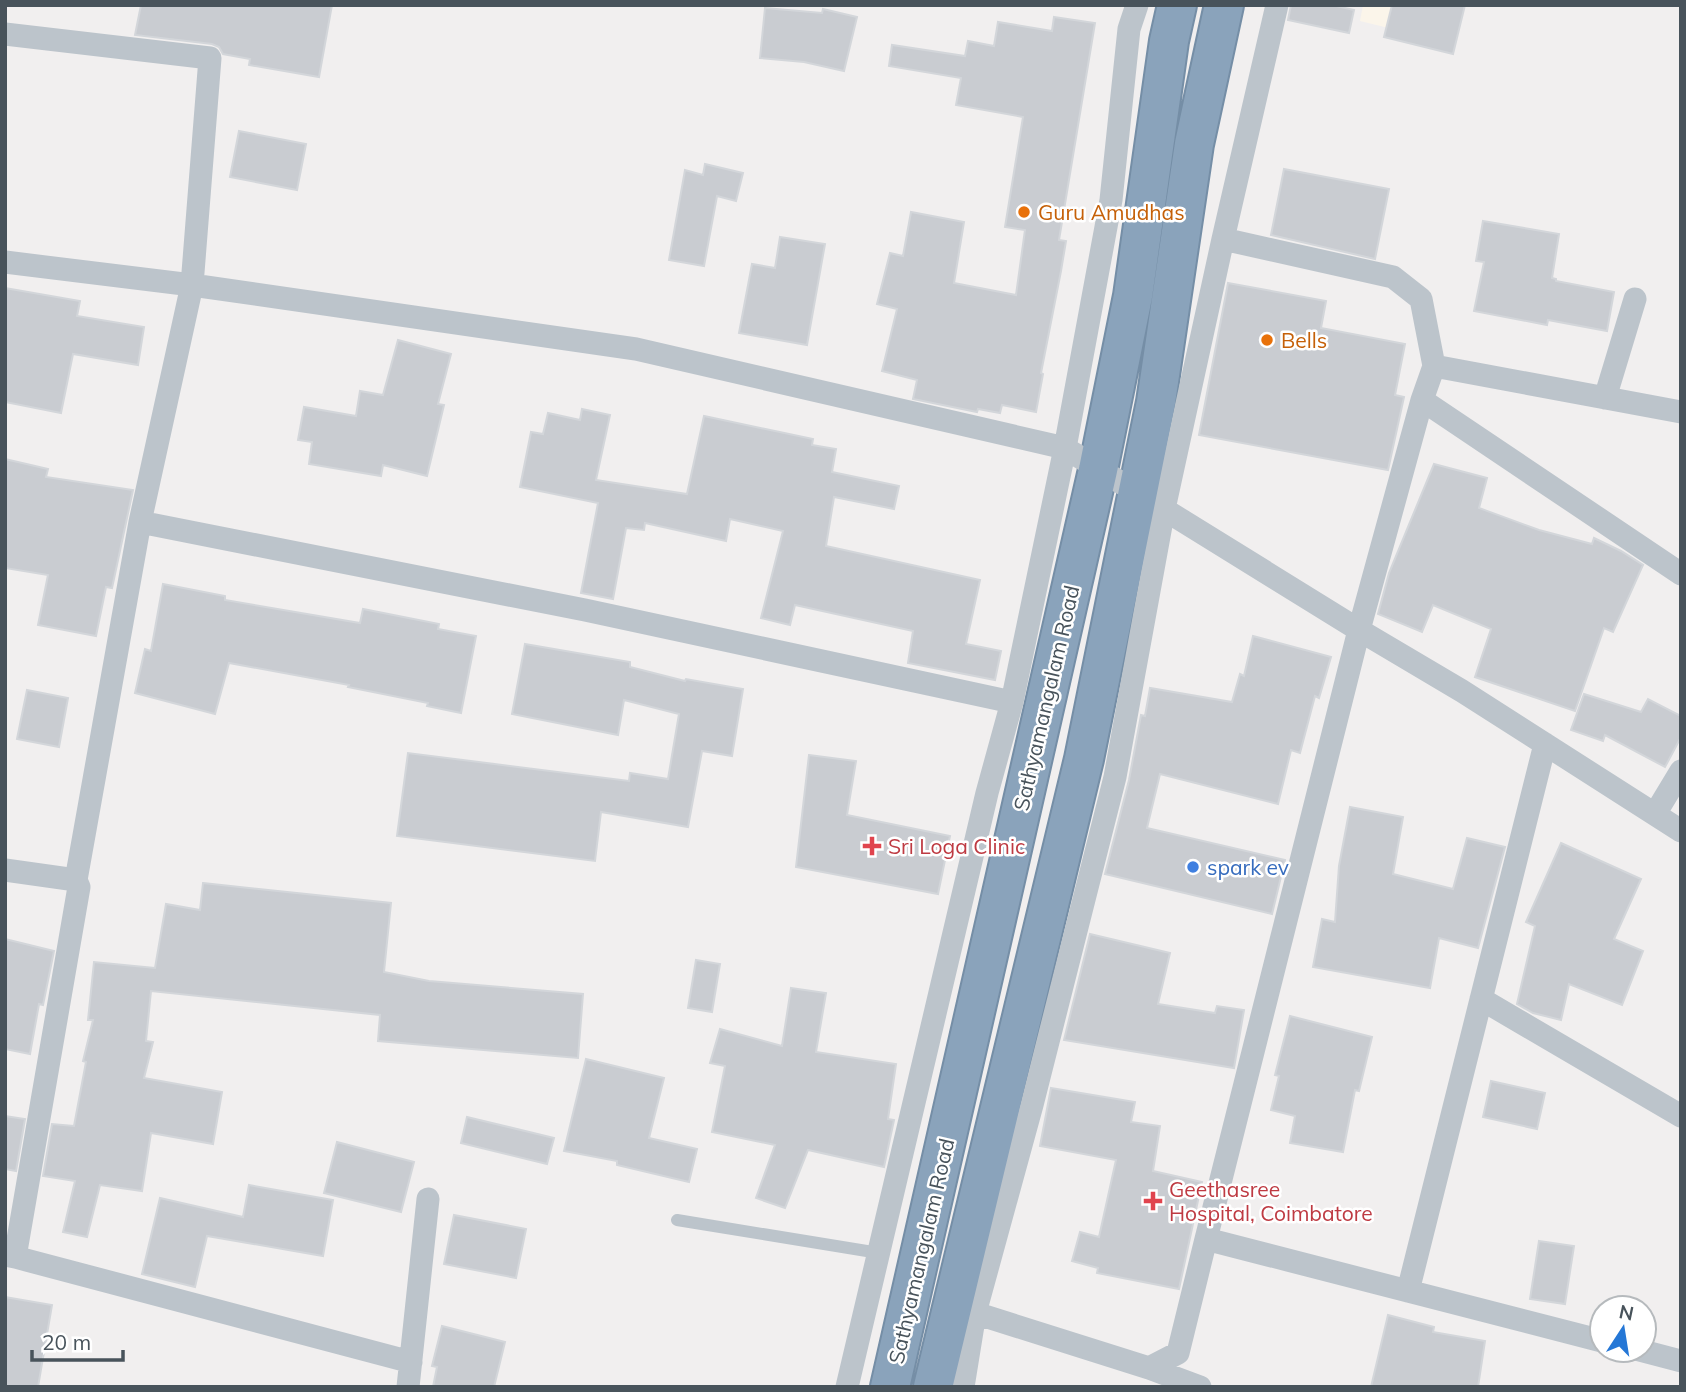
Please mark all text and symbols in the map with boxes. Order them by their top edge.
place label: Guru Amudhas [1038,199,1185,225]
marker: Guru Amudhas [1016,204,1032,220]
place label: Bells [1281,327,1327,353]
marker: Bells [1259,332,1275,348]
street label: Sathyamangalam Road [1007,583,1085,813]
place label: Sri Loga Clinic [888,833,1025,859]
marker: Sri Loga Clinic [862,836,882,856]
place label: spark ev [1207,854,1289,880]
marker: spark ev [1185,859,1201,875]
street label: Sathyamangalam Road [882,1136,960,1366]
place label: Geethasree Hospital, Coimbatore [1169,1176,1373,1226]
marker: Geethasree Hospital, Coimbatore [1143,1191,1163,1211]
north arrow [1588,1294,1658,1364]
text: N [1617,1299,1636,1326]
scale bar [32,1318,122,1362]
text: 20 m [42,1329,91,1355]

